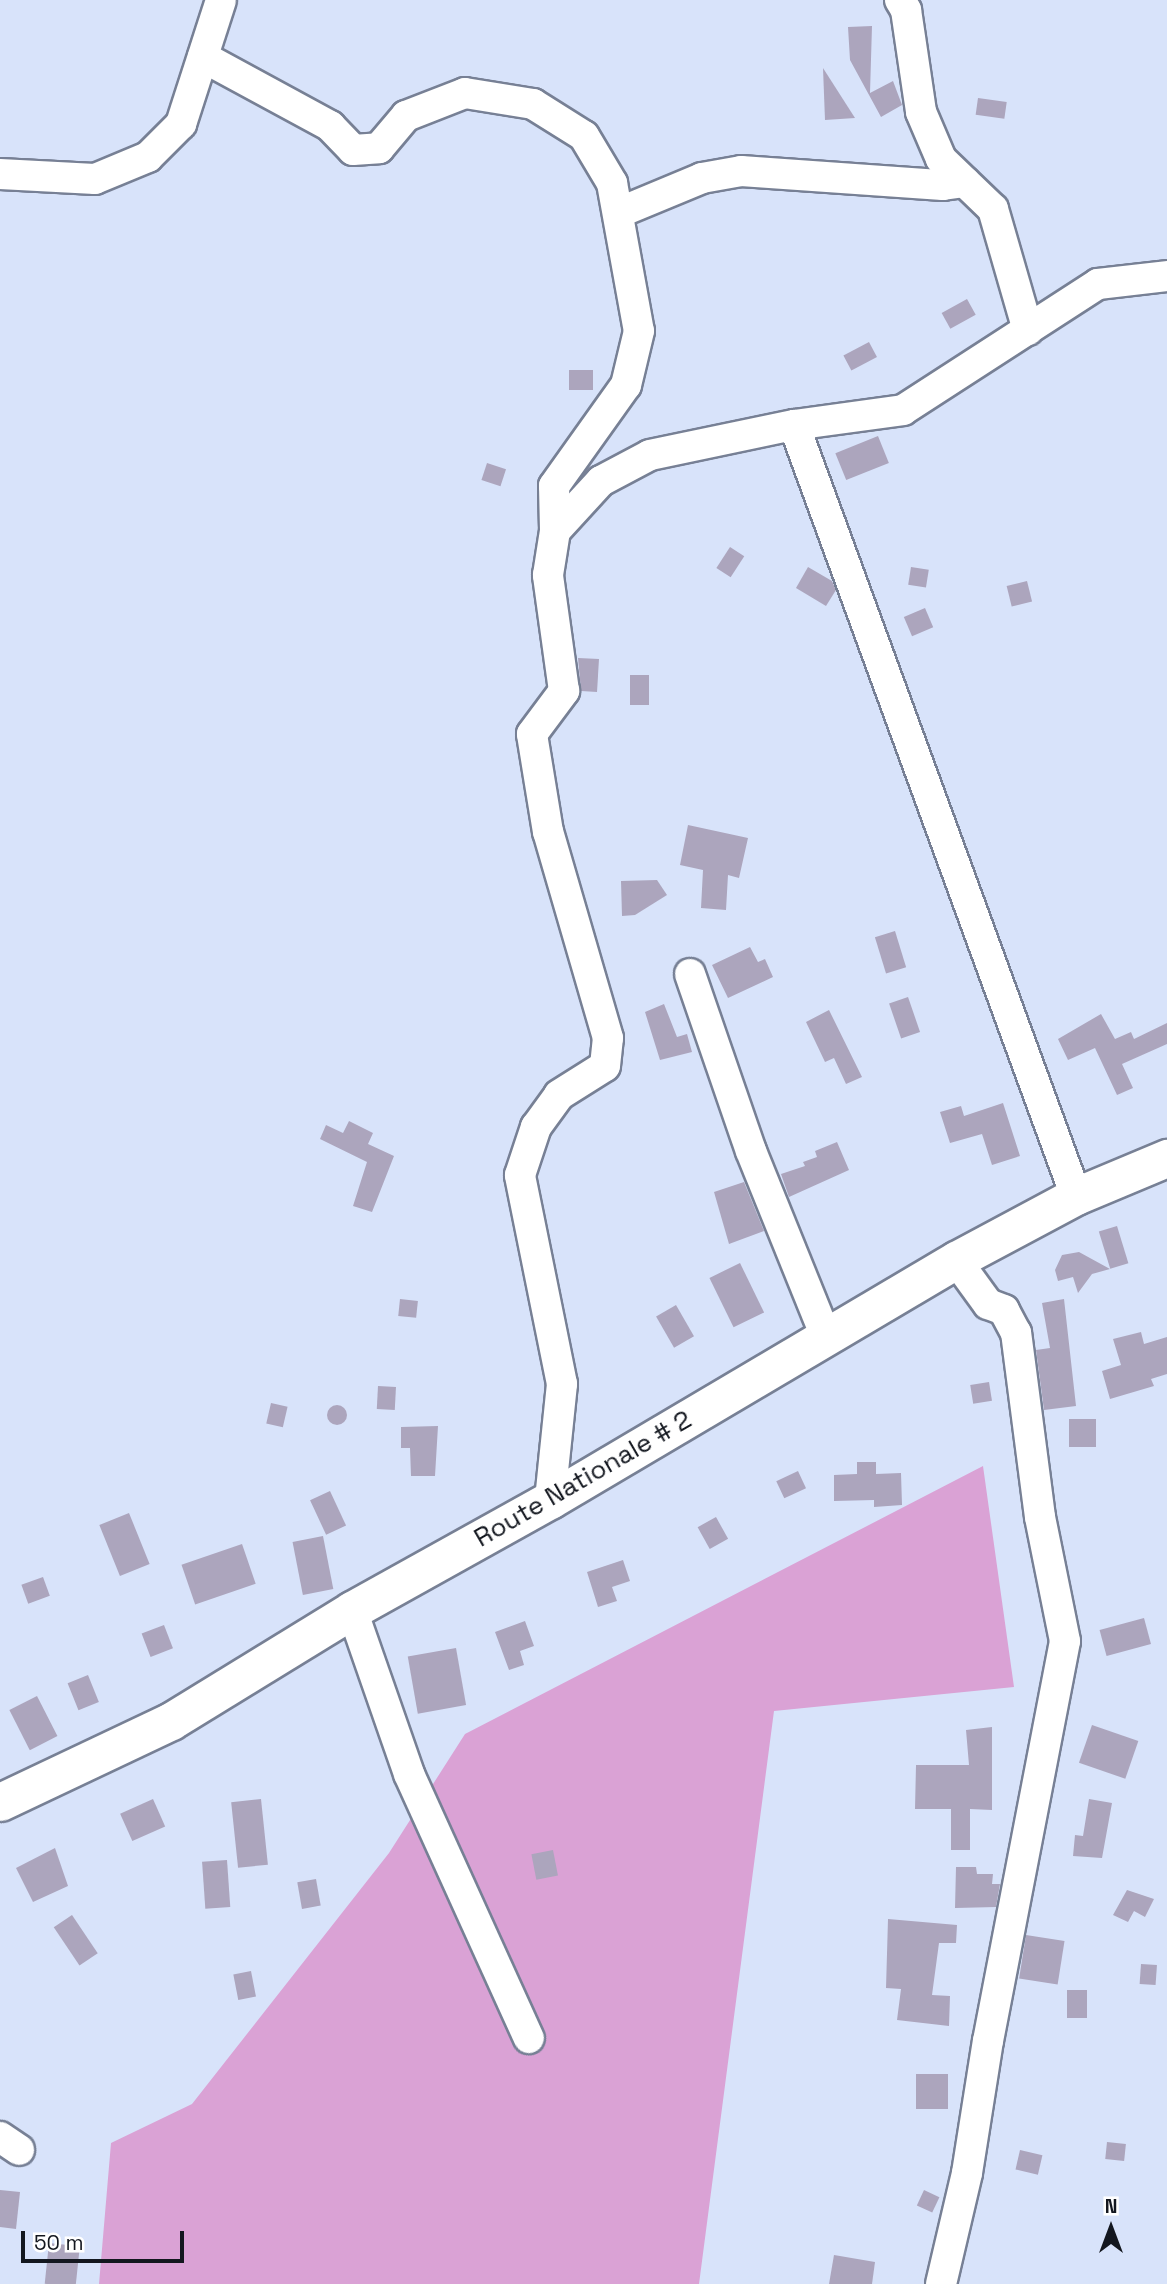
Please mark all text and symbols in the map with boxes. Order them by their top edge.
street label: Route Nationale # 2 [469,1404,697,1554]
north arrow [1076,2193,1146,2263]
text: N [1105,2194,1117,2219]
scale bar [24,2218,187,2262]
text: 50 m [34,2229,84,2256]

